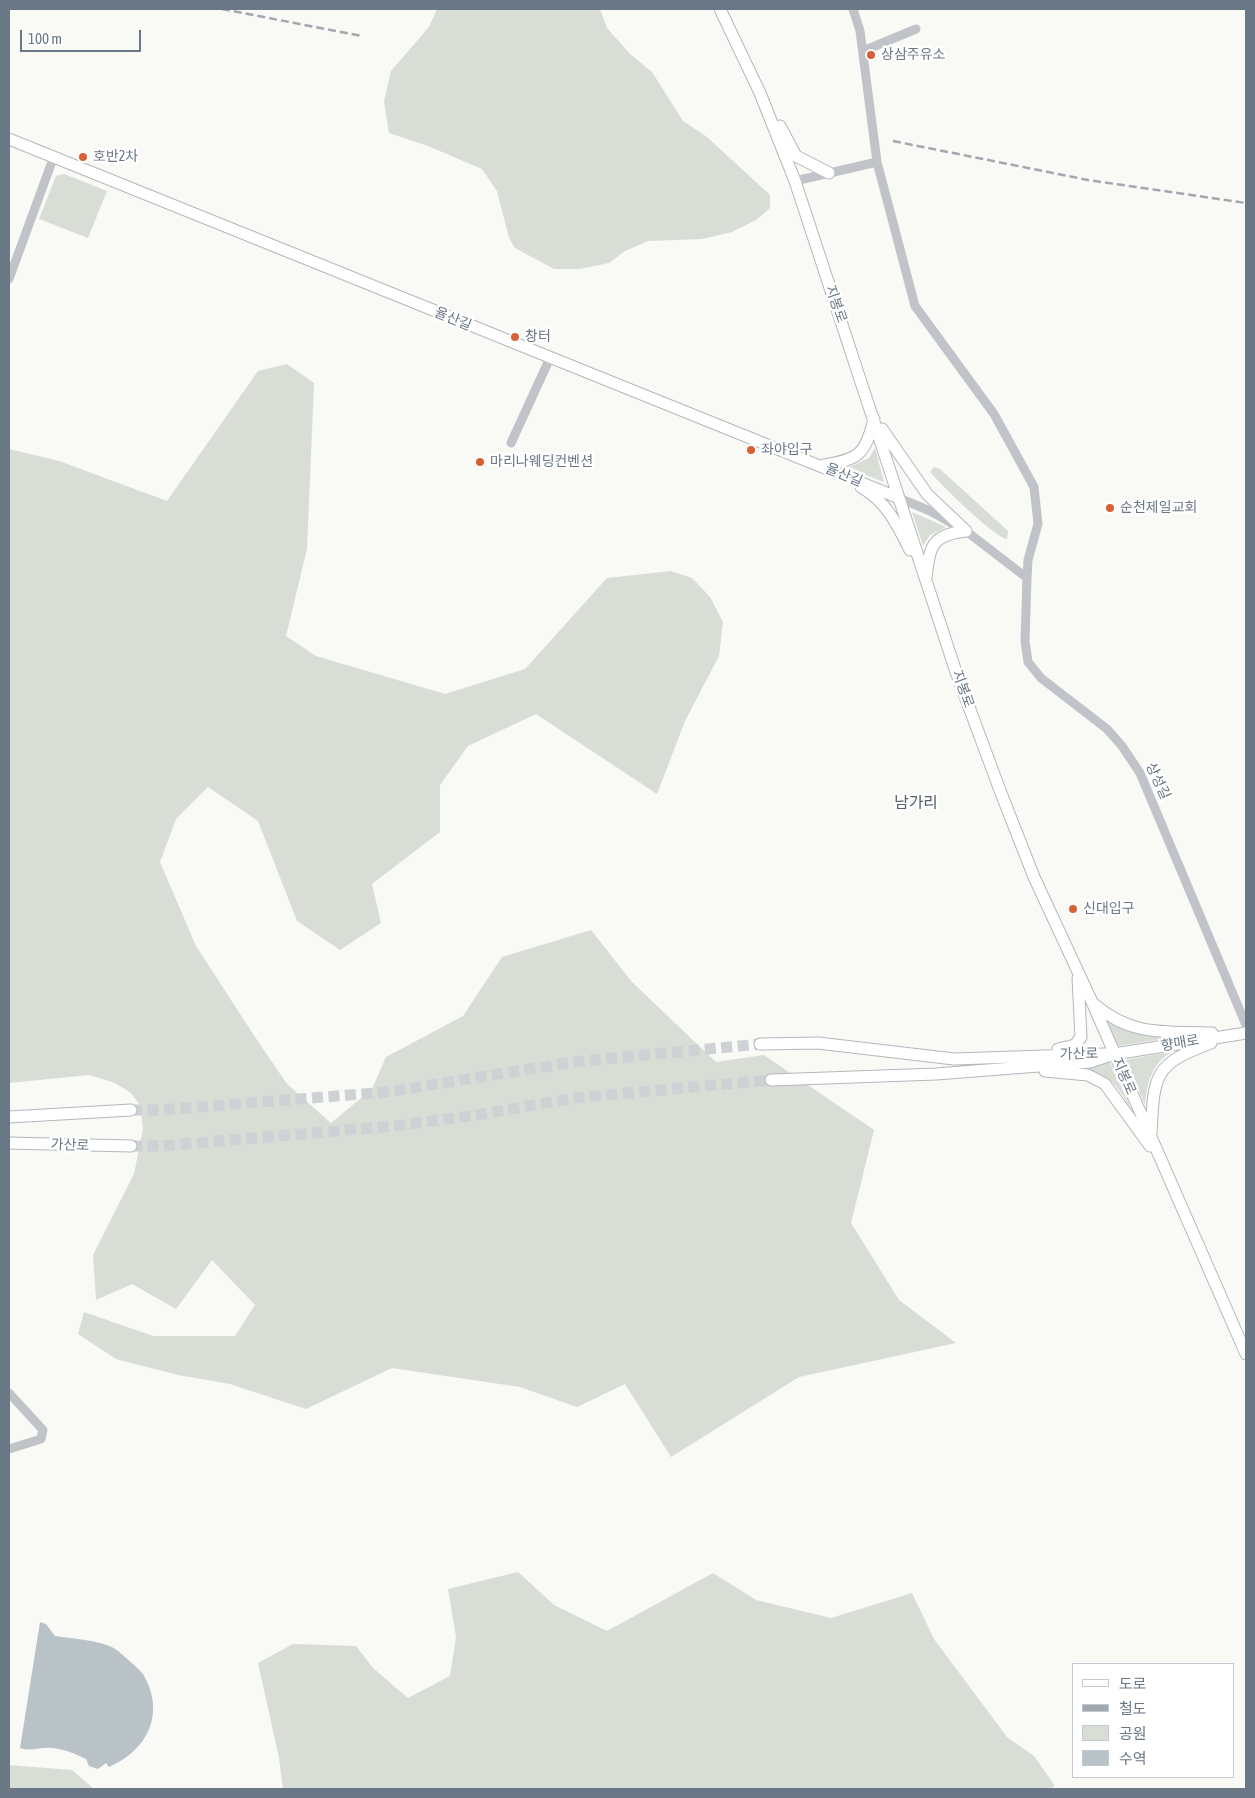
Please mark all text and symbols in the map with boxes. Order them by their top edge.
scale bar [22,20,144,52]
text: 100 m [28,30,62,47]
place label: 상삼주유소 [881,47,945,63]
marker: 상삼주유소 [865,49,877,61]
place label: 호반2차 [93,149,138,165]
marker: 호반2차 [77,151,89,163]
street label: 지봉로 [822,283,850,325]
street label: 율산길 [432,304,474,334]
place label: 창터 [525,329,551,345]
marker: 창터 [509,331,521,343]
place label: 좌야입구 [761,442,813,458]
marker: 좌야입구 [745,444,757,456]
place label: 마리나웨딩컨벤션 [490,454,593,470]
marker: 마리나웨딩컨벤션 [474,456,486,468]
street label: 율산길 [823,460,865,490]
place label: 순천제일교회 [1120,500,1197,516]
marker: 순천제일교회 [1104,502,1116,514]
street label: 지봉로 [948,668,978,710]
street label: 상성길 [1142,760,1174,802]
district label: 남가리 [894,793,938,813]
place label: 신대입구 [1083,901,1135,917]
marker: 신대입구 [1067,903,1079,915]
street label: 향매로 [1160,1031,1200,1055]
street label: 가산로 [1060,1045,1098,1063]
street label: 지봉로 [1108,1055,1140,1097]
street label: 가산로 [50,1136,90,1154]
legend [1072,1663,1235,1778]
text: 도로 [1119,1675,1147,1692]
text: 철도 [1119,1700,1147,1717]
text: 공원 [1119,1725,1147,1742]
text: 수역 [1119,1750,1147,1767]

